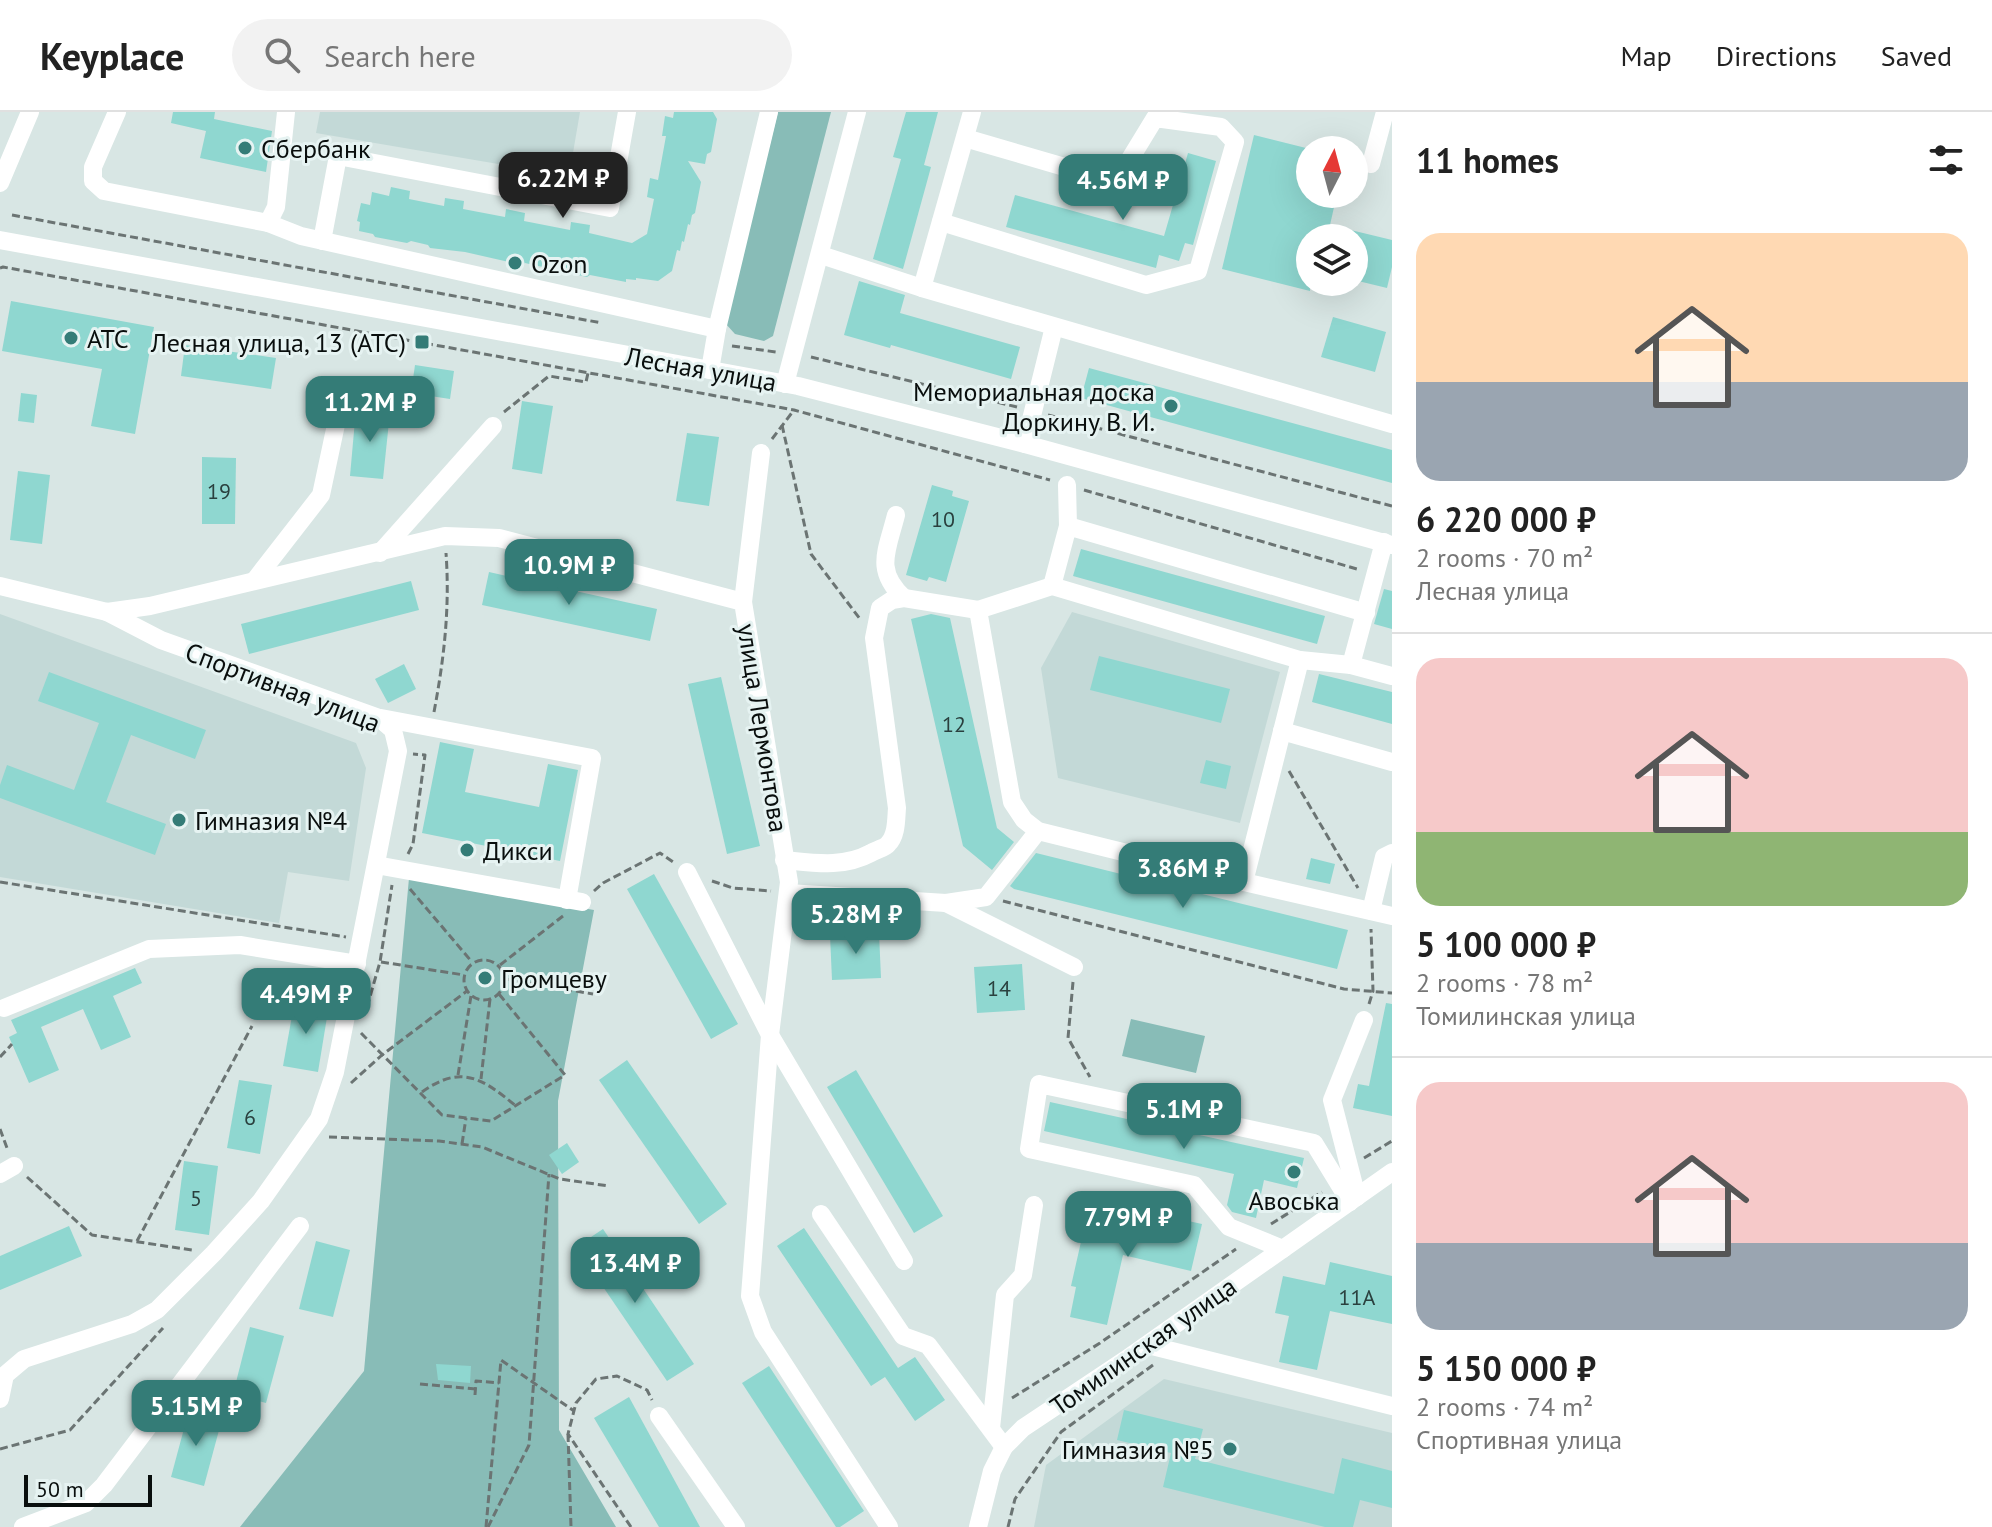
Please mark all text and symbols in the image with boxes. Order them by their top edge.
search box [232,19,792,91]
text: Keyplace [40,31,184,80]
icon: search [260,33,304,77]
text: Search here [324,36,476,75]
text: Map [1621,37,1672,74]
text: Directions [1716,37,1837,74]
text: Saved [1881,37,1952,74]
place label: Сбербанк [261,132,371,165]
north arrow [1296,136,1368,208]
map controls [1296,136,1368,296]
text: 11 homes [1416,138,1559,182]
icon: filters [1924,138,1968,182]
marker: Сбербанк [236,139,254,157]
pin: 6.22M ₽ [489,152,637,220]
pin: 4.56M ₽ [1049,154,1197,222]
text: 6.22M ₽ [517,161,609,194]
text: 4.56M ₽ [1077,163,1169,196]
button: layers [1296,224,1368,296]
place label: Ozon [531,247,588,280]
marker: Ozon [506,254,524,272]
icon: home [1620,285,1764,429]
place label: АТС [87,322,129,355]
place label: Лесная улица, 13 (АТС) [150,326,406,359]
marker: АТС [62,329,80,347]
marker: Лесная улица, 13 (АТС) [413,333,431,351]
street label: Лесная улица [622,339,779,399]
place label: Мемориальная доска Доркину В. И. [913,375,1155,438]
pin: 11.2M ₽ [296,376,444,444]
text: 11.2M ₽ [324,385,416,418]
marker: Мемориальная доска Доркину В. И. [1162,397,1180,415]
house number: 19 [207,477,231,505]
text: 6 220 000 ₽ [1416,497,1596,541]
house number: 10 [931,505,955,533]
pin: 10.9M ₽ [495,539,643,607]
text: 2 rooms · 70 m² [1416,541,1593,574]
text: 10.9M ₽ [523,548,615,581]
text: Лесная улица [1416,574,1569,607]
street label: улица Лермонтова [730,621,796,835]
street label: Спортивная улица [181,635,385,739]
house number: 12 [942,710,966,738]
icon: home [1620,710,1764,854]
place label: Гимназия №4 [195,804,347,837]
marker: Гимназия №4 [170,811,188,829]
place label: Дикси [483,834,553,867]
marker: Дикси [458,841,476,859]
pin: 3.86M ₽ [1109,842,1257,910]
text: 3.86M ₽ [1137,851,1229,884]
pin: 5.28M ₽ [782,888,930,956]
text: 5.28M ₽ [810,897,902,930]
text: 5 100 000 ₽ [1416,922,1596,966]
place label: Громцеву [501,962,607,995]
text: 2 rooms · 78 m² [1416,966,1593,999]
pin: 4.49M ₽ [232,968,380,1036]
marker: Громцеву [476,969,494,987]
house number: 14 [987,974,1011,1002]
text: 4.49M ₽ [260,977,352,1010]
text: Томилинская улица [1416,999,1636,1032]
pin: 5.1M ₽ [1119,1083,1249,1151]
text: 5.1M ₽ [1145,1092,1223,1125]
house number: 6 [244,1103,256,1131]
icon: home [1620,1134,1764,1278]
marker: Авоська [1285,1163,1303,1181]
house number: 5 [190,1184,202,1212]
place label: Авоська [1248,1184,1340,1217]
pin: 7.79M ₽ [1054,1191,1202,1259]
text: 7.79M ₽ [1083,1200,1173,1233]
pin: 13.4M ₽ [561,1237,709,1305]
text: 13.4M ₽ [589,1246,681,1279]
street label: Томилинская улица [1043,1269,1243,1423]
house number: 11А [1339,1283,1376,1311]
text: 5 150 000 ₽ [1416,1346,1596,1390]
pin: 5.15M ₽ [122,1380,270,1448]
text: 5.15M ₽ [150,1389,242,1422]
text: 2 rooms · 74 m² [1416,1390,1593,1423]
text: Спортивная улица [1416,1423,1622,1456]
place label: Гимназия №5 [1062,1433,1214,1466]
marker: Гимназия №5 [1221,1440,1239,1458]
scale bar [24,1471,152,1507]
text: 50 m [36,1475,84,1503]

